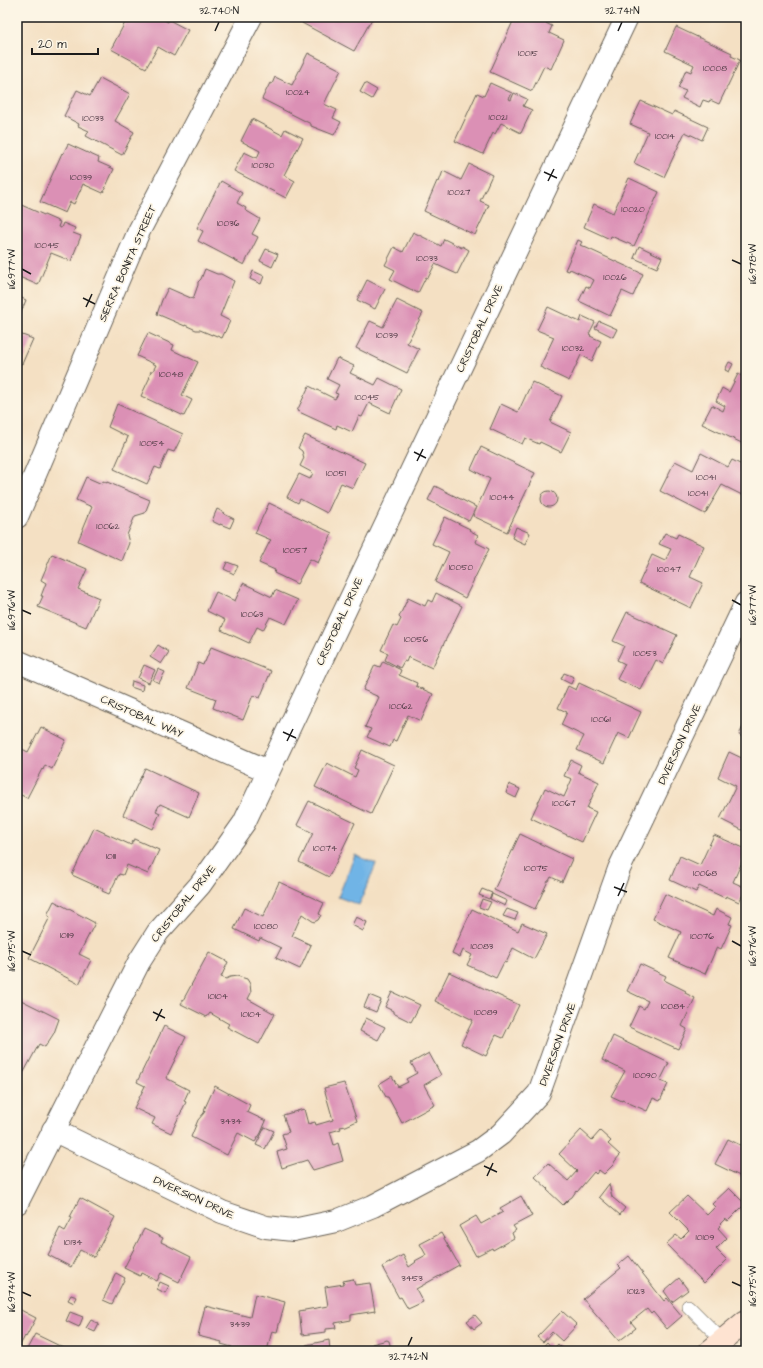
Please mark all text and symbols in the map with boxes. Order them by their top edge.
text: 32.740°N [199,4,239,18]
text: 32.741°N [605,4,639,18]
scale bar [32,30,98,56]
text: 20 m [38,36,67,53]
house number: 10015 [518,47,539,60]
house number: 10008 [703,62,727,75]
house number: 10024 [286,86,310,99]
house number: 10021 [489,111,507,124]
house number: 10033 [82,112,104,125]
house number: 10014 [655,130,675,143]
house number: 10030 [252,159,275,172]
house number: 10039 [70,171,92,184]
house number: 10027 [447,186,471,199]
street label: SIERRA BONITA STREET [95,202,160,324]
house number: 10020 [621,203,645,216]
house number: 10036 [217,217,240,230]
house number: 10045 [34,239,60,252]
text: 116.978°W [746,243,760,284]
text: 116.977°W [5,248,19,289]
house number: 10033 [416,252,438,265]
house number: 10026 [603,271,627,284]
street label: CRISTOBAL DRIVE [452,281,507,375]
house number: 10039 [376,329,398,342]
house number: 10032 [562,342,585,355]
house number: 10048 [159,368,183,381]
house number: 10045 [354,391,380,404]
house number: 10054 [139,437,165,450]
house number: 10051 [326,467,346,480]
house number: 10041 [696,471,716,484]
house number: 10041 [688,487,708,500]
house number: 10044 [490,491,514,504]
house number: 10062 [96,520,120,533]
house number: 10057 [283,544,308,557]
house number: 10050 [449,561,474,574]
house number: 10047 [657,563,682,576]
street label: CRISTOBAL DRIVE [312,574,367,668]
text: 116.977°W [746,584,760,625]
text: 116.976°W [5,589,19,630]
house number: 10063 [241,608,264,621]
house number: 10056 [404,633,429,646]
house number: 10053 [633,647,657,660]
street label: CRISTOBAL WAY [98,692,185,741]
house number: 10062 [389,700,413,713]
street label: DIVERSION DRIVE [654,701,705,787]
house number: 10061 [591,713,611,726]
house number: 10067 [552,797,576,810]
house number: 10074 [313,842,337,855]
house number: 10111 [106,850,116,863]
street label: CRISTOBAL DRIVE [148,861,220,945]
house number: 10075 [524,862,549,875]
house number: 10068 [693,867,717,880]
house number: 10080 [254,920,278,933]
text: 116.976°W [746,925,760,966]
house number: 10119 [60,929,74,942]
text: 116.975°W [5,930,19,971]
house number: 10076 [690,930,714,943]
house number: 10083 [471,940,494,953]
house number: 10104 [208,990,228,1003]
street label: DIVERSION DRIVE [535,1000,580,1088]
house number: 10084 [661,1000,685,1013]
house number: 10089 [474,1006,498,1019]
house number: 10104 [241,1008,261,1021]
house number: 10090 [633,1069,657,1082]
house number: 3434 [220,1115,242,1128]
street label: DIVERSION DRIVE [151,1172,237,1223]
house number: 10109 [696,1231,714,1244]
house number: 10134 [64,1236,82,1249]
text: 116.975°W [746,1265,760,1306]
text: 116.974°W [5,1271,19,1312]
house number: 3453 [401,1272,423,1285]
house number: 10123 [627,1285,645,1298]
house number: 3439 [230,1318,250,1331]
text: 32.742°N [388,1350,428,1364]

